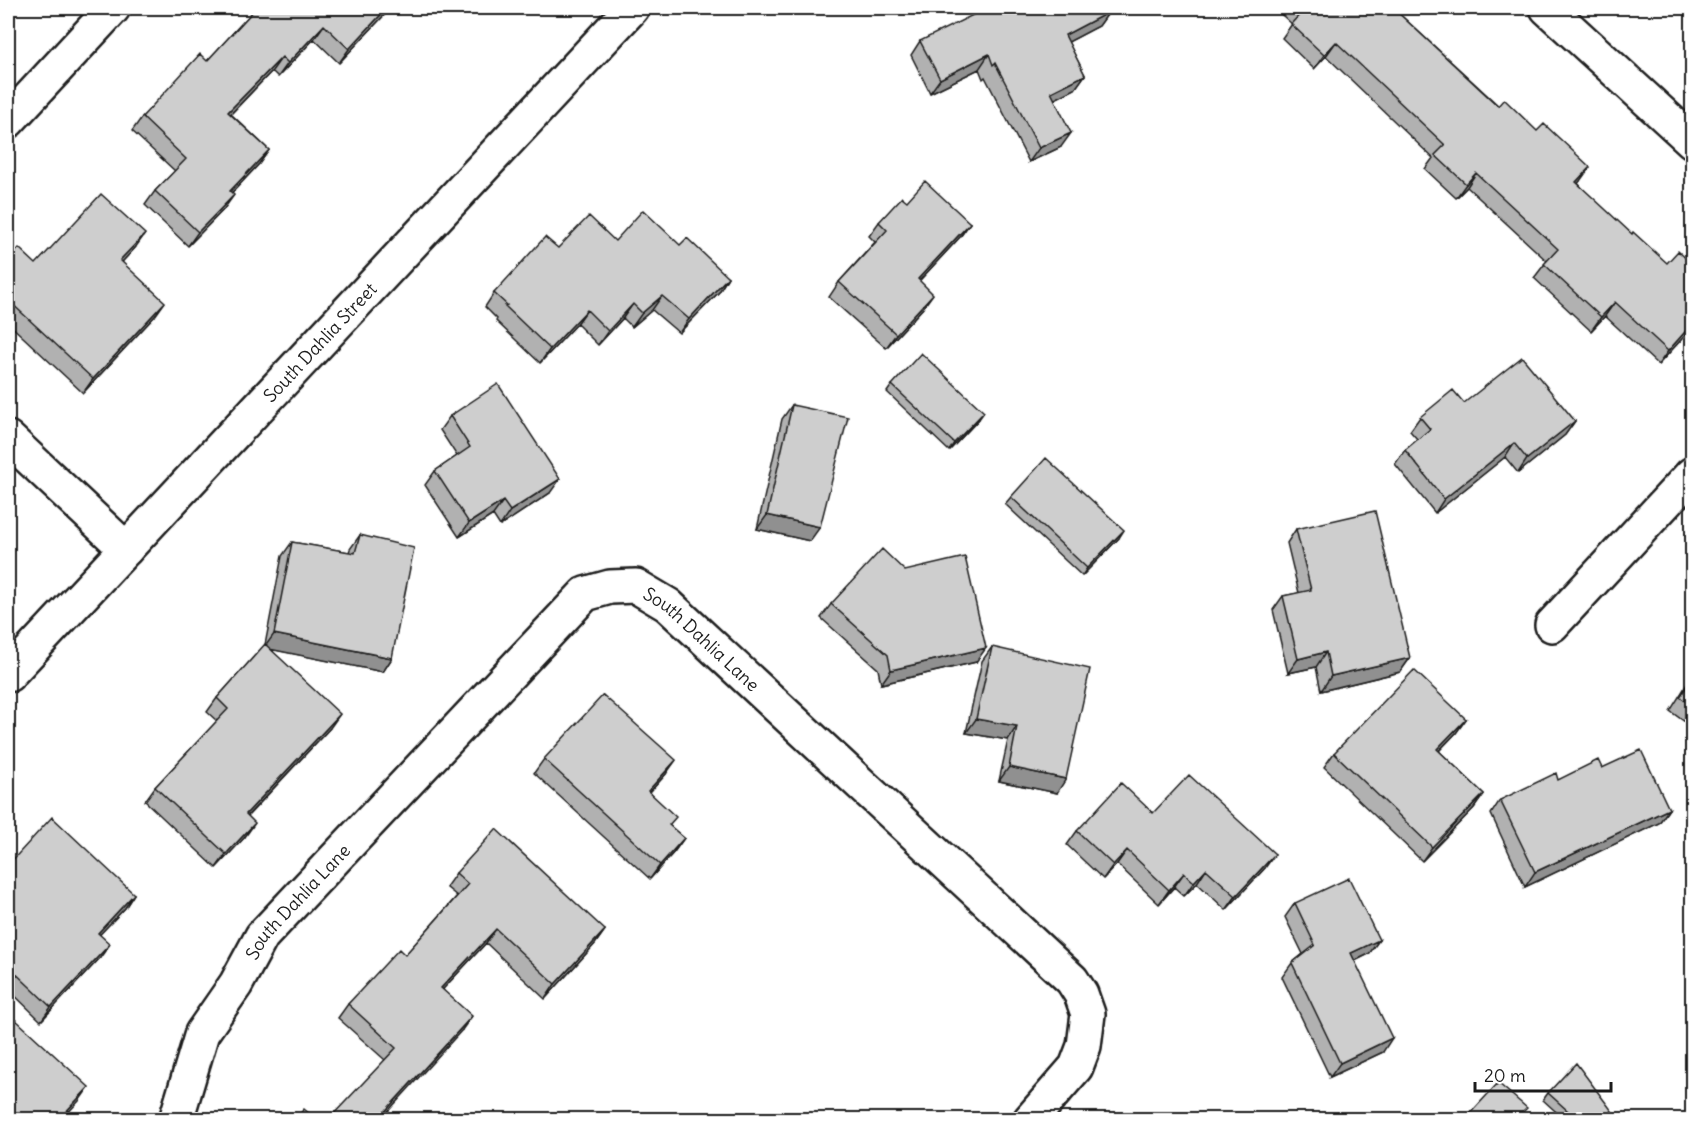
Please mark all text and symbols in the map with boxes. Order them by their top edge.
street label: South Dahlia Street [258,277,381,407]
street label: South Dahlia Lane [639,582,765,696]
street label: South Dahlia Lane [240,839,355,963]
scale bar [1475,1055,1612,1093]
text: 20 m [1484,1064,1526,1087]

